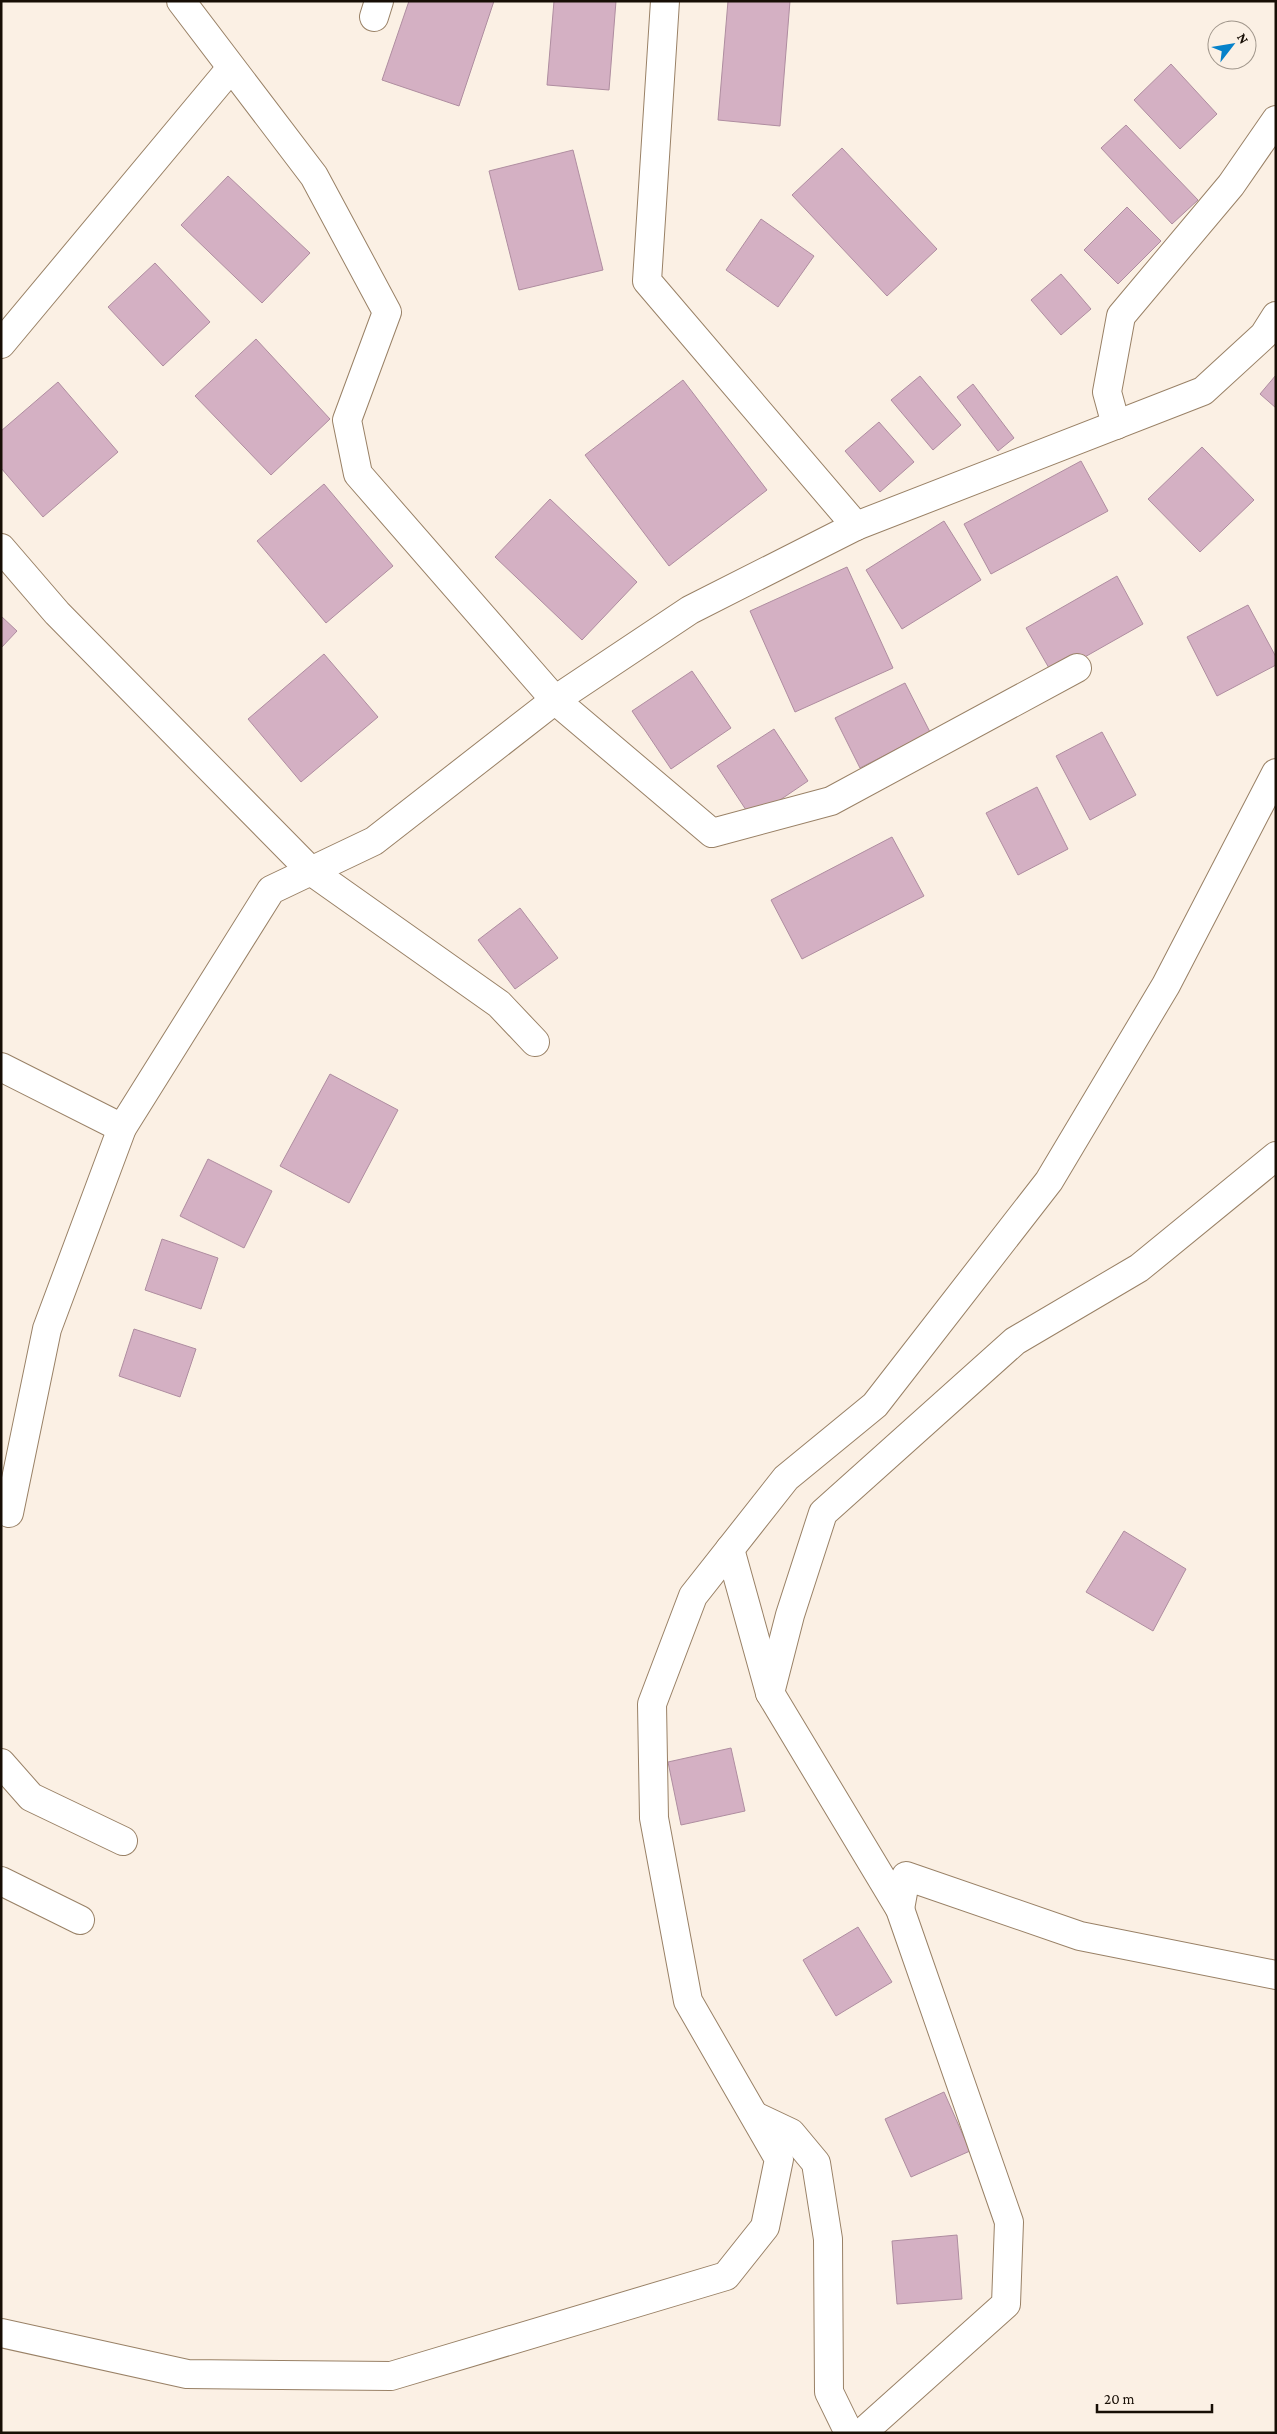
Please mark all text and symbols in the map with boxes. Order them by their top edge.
north arrow [1207,20,1257,70]
text: N [1234,30,1253,47]
scale bar [1097,2382,1212,2414]
text: 20 m [1104,2391,1135,2407]

